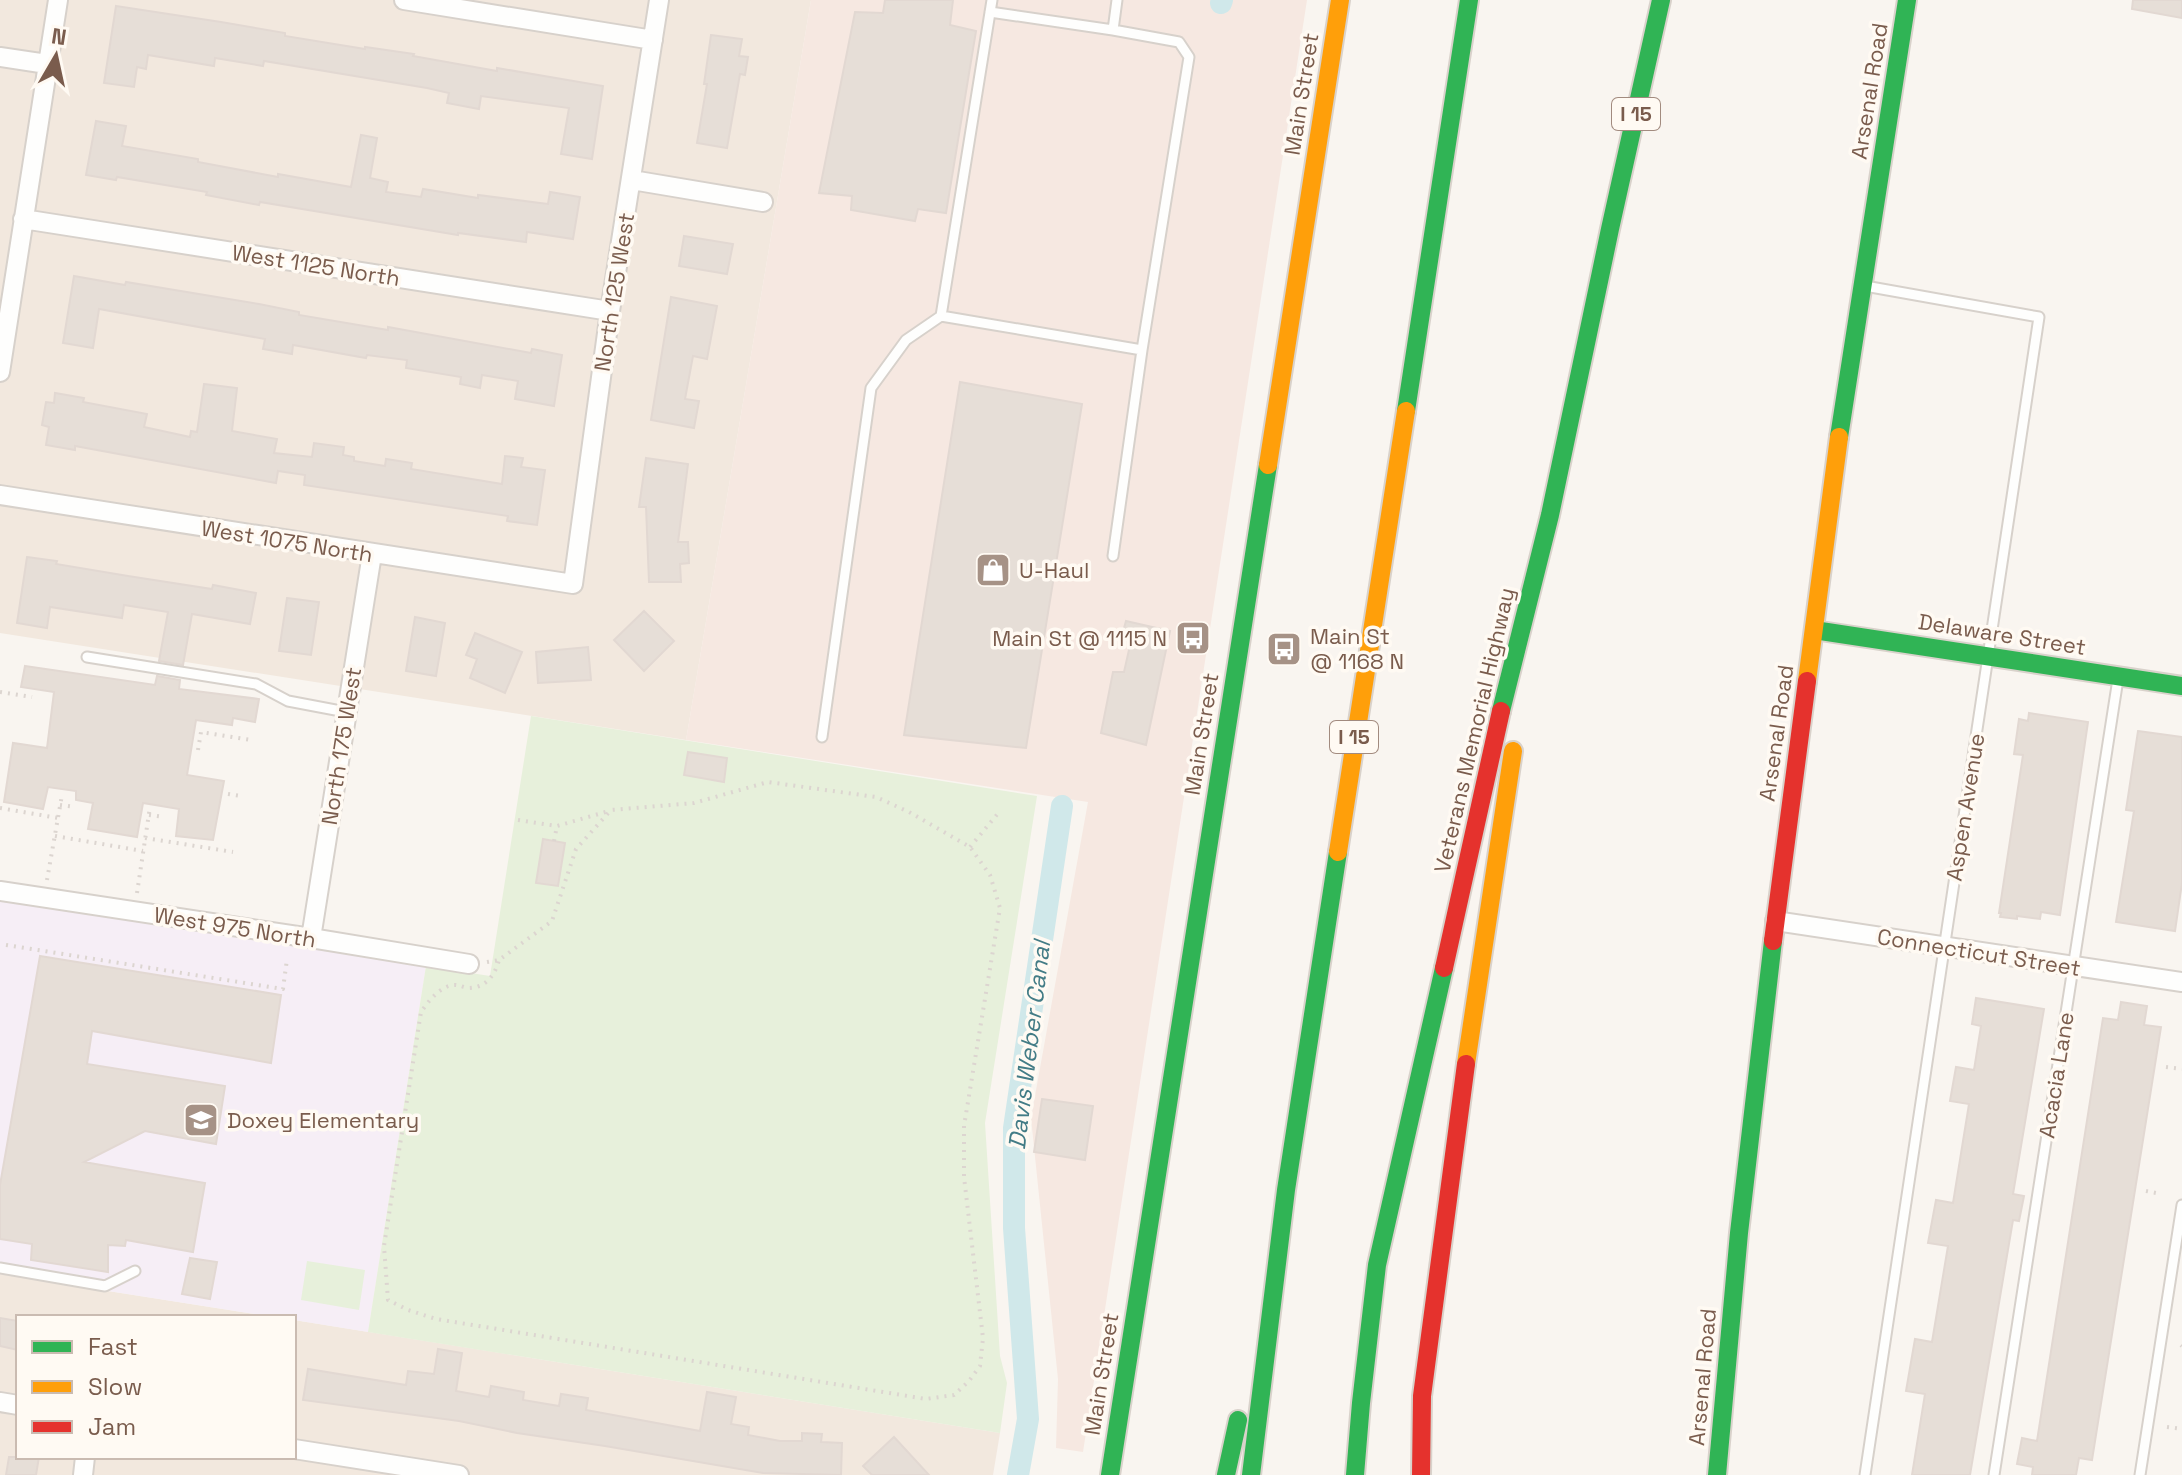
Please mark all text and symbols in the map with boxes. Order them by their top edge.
north arrow [16,16,96,96]
text: N [50,21,69,51]
street label: Arsenal Road [1844,21,1894,161]
street label: Main Street [1278,31,1324,157]
road number: I 15 [1612,98,1660,130]
street label: North 125 West [588,211,640,373]
street label: West 1125 North [230,238,402,292]
street label: West 1075 North [199,514,375,568]
shop icon: U-Haul [974,551,1012,589]
place label: U-Haul [1019,556,1089,584]
street label: Veterans Memorial Highway [1428,585,1520,875]
street label: Delaware Street [1916,607,2088,661]
bus stop icon: Main St @ 1115 N [1174,619,1212,657]
place label: Main St @ 1168 N [1310,622,1404,675]
place label: Main St @ 1115 N [992,624,1167,652]
bus stop icon: Main St @ 1168 N [1265,630,1303,668]
street label: Arsenal Road [1753,663,1799,803]
street label: North 175 West [315,665,367,827]
street label: Main Street [1178,671,1224,797]
road number: I 15 [1330,721,1378,753]
street label: Aspen Avenue [1940,731,1990,883]
street label: West 975 North [152,900,318,954]
street label: Connecticut Street [1875,922,2083,982]
water label: Davis Weber Canal [1001,936,1058,1151]
street label: Acacia Lane [2032,1010,2080,1140]
school or university icon: Doxey Elementary [182,1101,220,1139]
place label: Doxey Elementary [227,1106,419,1134]
street label: Arsenal Road [1682,1307,1722,1447]
street label: Main Street [1078,1311,1124,1437]
legend [16,1315,296,1459]
text: Fast [88,1331,138,1362]
text: Slow [88,1371,142,1402]
text: Jam [88,1411,136,1442]

